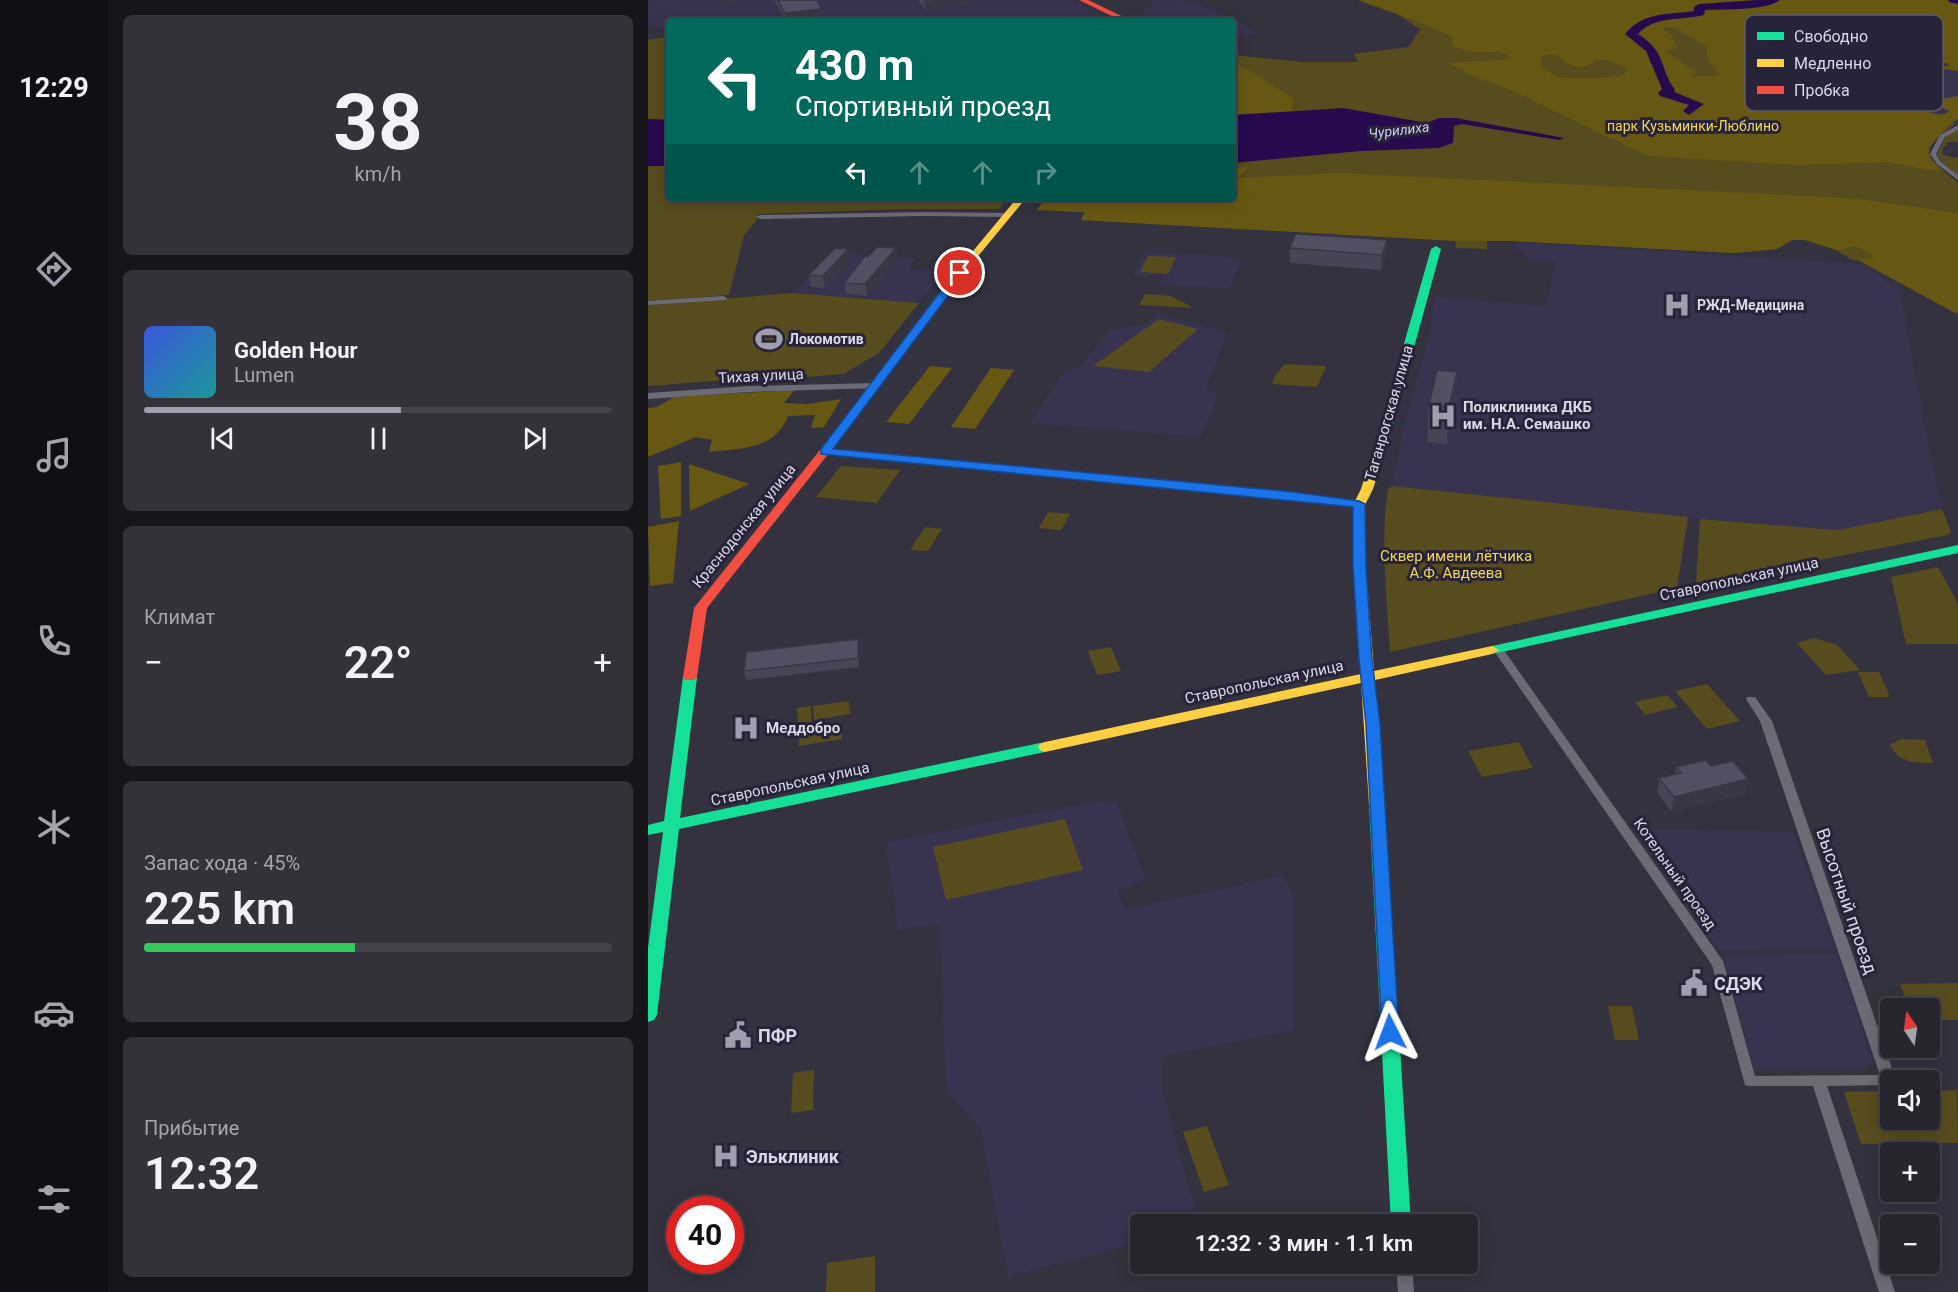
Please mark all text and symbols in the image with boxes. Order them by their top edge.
legend [1745,15,1943,111]
text: Свободно [1794,27,1868,46]
text: 430 m [795,41,914,90]
icon: left [696,42,774,120]
text: Медленно [1794,54,1871,73]
text: 12:29 [19,72,89,104]
text: 38 [333,77,423,168]
text: Пробка [1794,81,1850,100]
text: Спортивный проезд [795,91,1051,123]
water label: Чурилиха [1368,118,1430,142]
park label: парк Кузьминки-Люблино [1607,118,1779,134]
icon: left [840,156,873,189]
icon: ahead [903,156,936,189]
icon: ahead [966,156,999,189]
icon: right [1029,156,1062,189]
text: km/h [355,162,401,186]
pin [934,247,985,298]
icon: directions [33,248,75,290]
icon: arrive [943,256,976,289]
hospital icon: РЖД-Медицина [1662,290,1692,320]
place label: РЖД-Медицина [1697,297,1805,313]
sports icon: Локомотив [754,324,784,354]
place label: Локомотив [789,331,864,347]
text: Golden Hour [234,338,358,363]
street label: Таганрогская улица [1361,343,1417,483]
text: Lumen [234,363,295,387]
street label: Тихая улица [718,365,804,387]
place label: Поликлиника ДКБ им. Н.А. Семашко [1463,398,1592,433]
hospital icon: Поликлиника ДКБ им. Н.А. Семашко [1428,401,1458,431]
icon: previous [206,422,239,455]
icon: pause [362,422,395,455]
icon: next [518,422,551,455]
icon: music [33,434,75,476]
street label: Краснодонская улица [689,460,799,592]
park label: Сквер имени лётчика А.Ф. Авдеева [1380,547,1532,582]
street label: Ставропольская улица [1658,553,1820,605]
text: Климат [144,605,215,629]
icon: phone [33,620,75,662]
text: 22° [344,636,412,689]
text: − [144,643,163,682]
text: + [593,643,612,682]
street label: Ставропольская улица [1183,656,1345,708]
hospital icon: Меддобро [731,713,761,743]
place label: Меддобро [766,719,840,737]
street label: Ставропольская улица [709,758,871,810]
icon: climate [33,806,75,848]
street label: Котельный проезд [1630,815,1720,933]
street label: Высотный проезд [1812,825,1882,977]
text: Запас хода · 45% [144,851,300,875]
text: 225 km [144,882,295,935]
public building icon: СДЭК [1679,968,1709,998]
place label: СДЭК [1714,973,1763,994]
icon: car [33,992,75,1034]
north arrow [1880,998,1940,1058]
map controls [1880,998,1940,1274]
position arrow [1358,1000,1422,1064]
public building icon: ПФР [723,1020,753,1050]
place label: ПФР [758,1025,797,1046]
button: sound [1880,1070,1940,1130]
text: Прибытие [144,1116,239,1140]
hospital icon: Эльклиник [711,1141,741,1171]
button: + [1880,1142,1940,1202]
place label: Эльклиник [746,1146,840,1167]
text: 12:32 [144,1147,259,1200]
icon: filters [33,1178,75,1220]
speed limit sign: 40 [666,1196,744,1274]
button: − [1880,1214,1940,1274]
text: 12:32 · 3 мин · 1.1 km [1195,1231,1413,1256]

